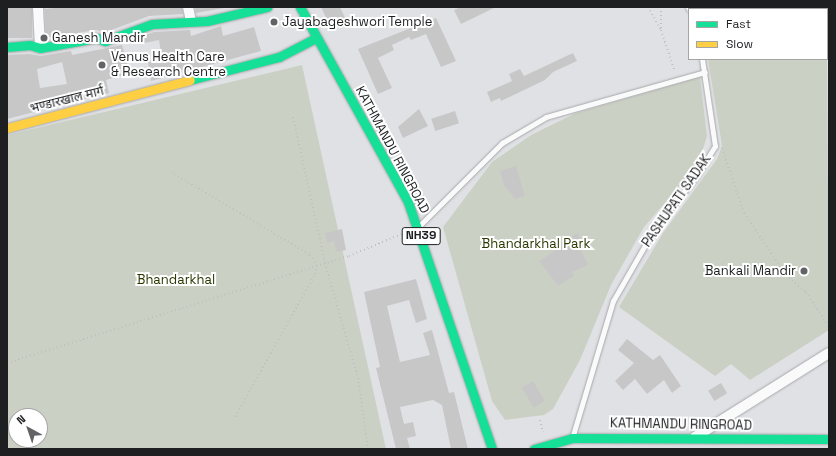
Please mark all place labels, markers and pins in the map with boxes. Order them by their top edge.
place label: Jayabageshwori Temple [282,14,433,30]
marker: Jayabageshwori Temple [269,17,279,27]
place label: Ganesh Mandir [52,30,145,46]
marker: Ganesh Mandir [39,33,49,43]
place label: Venus Health Care & Research Centre [111,50,226,81]
marker: Venus Health Care & Research Centre [96,59,108,71]
place label: Bankali Mandir [705,263,796,279]
marker: Bankali Mandir [799,266,809,276]

